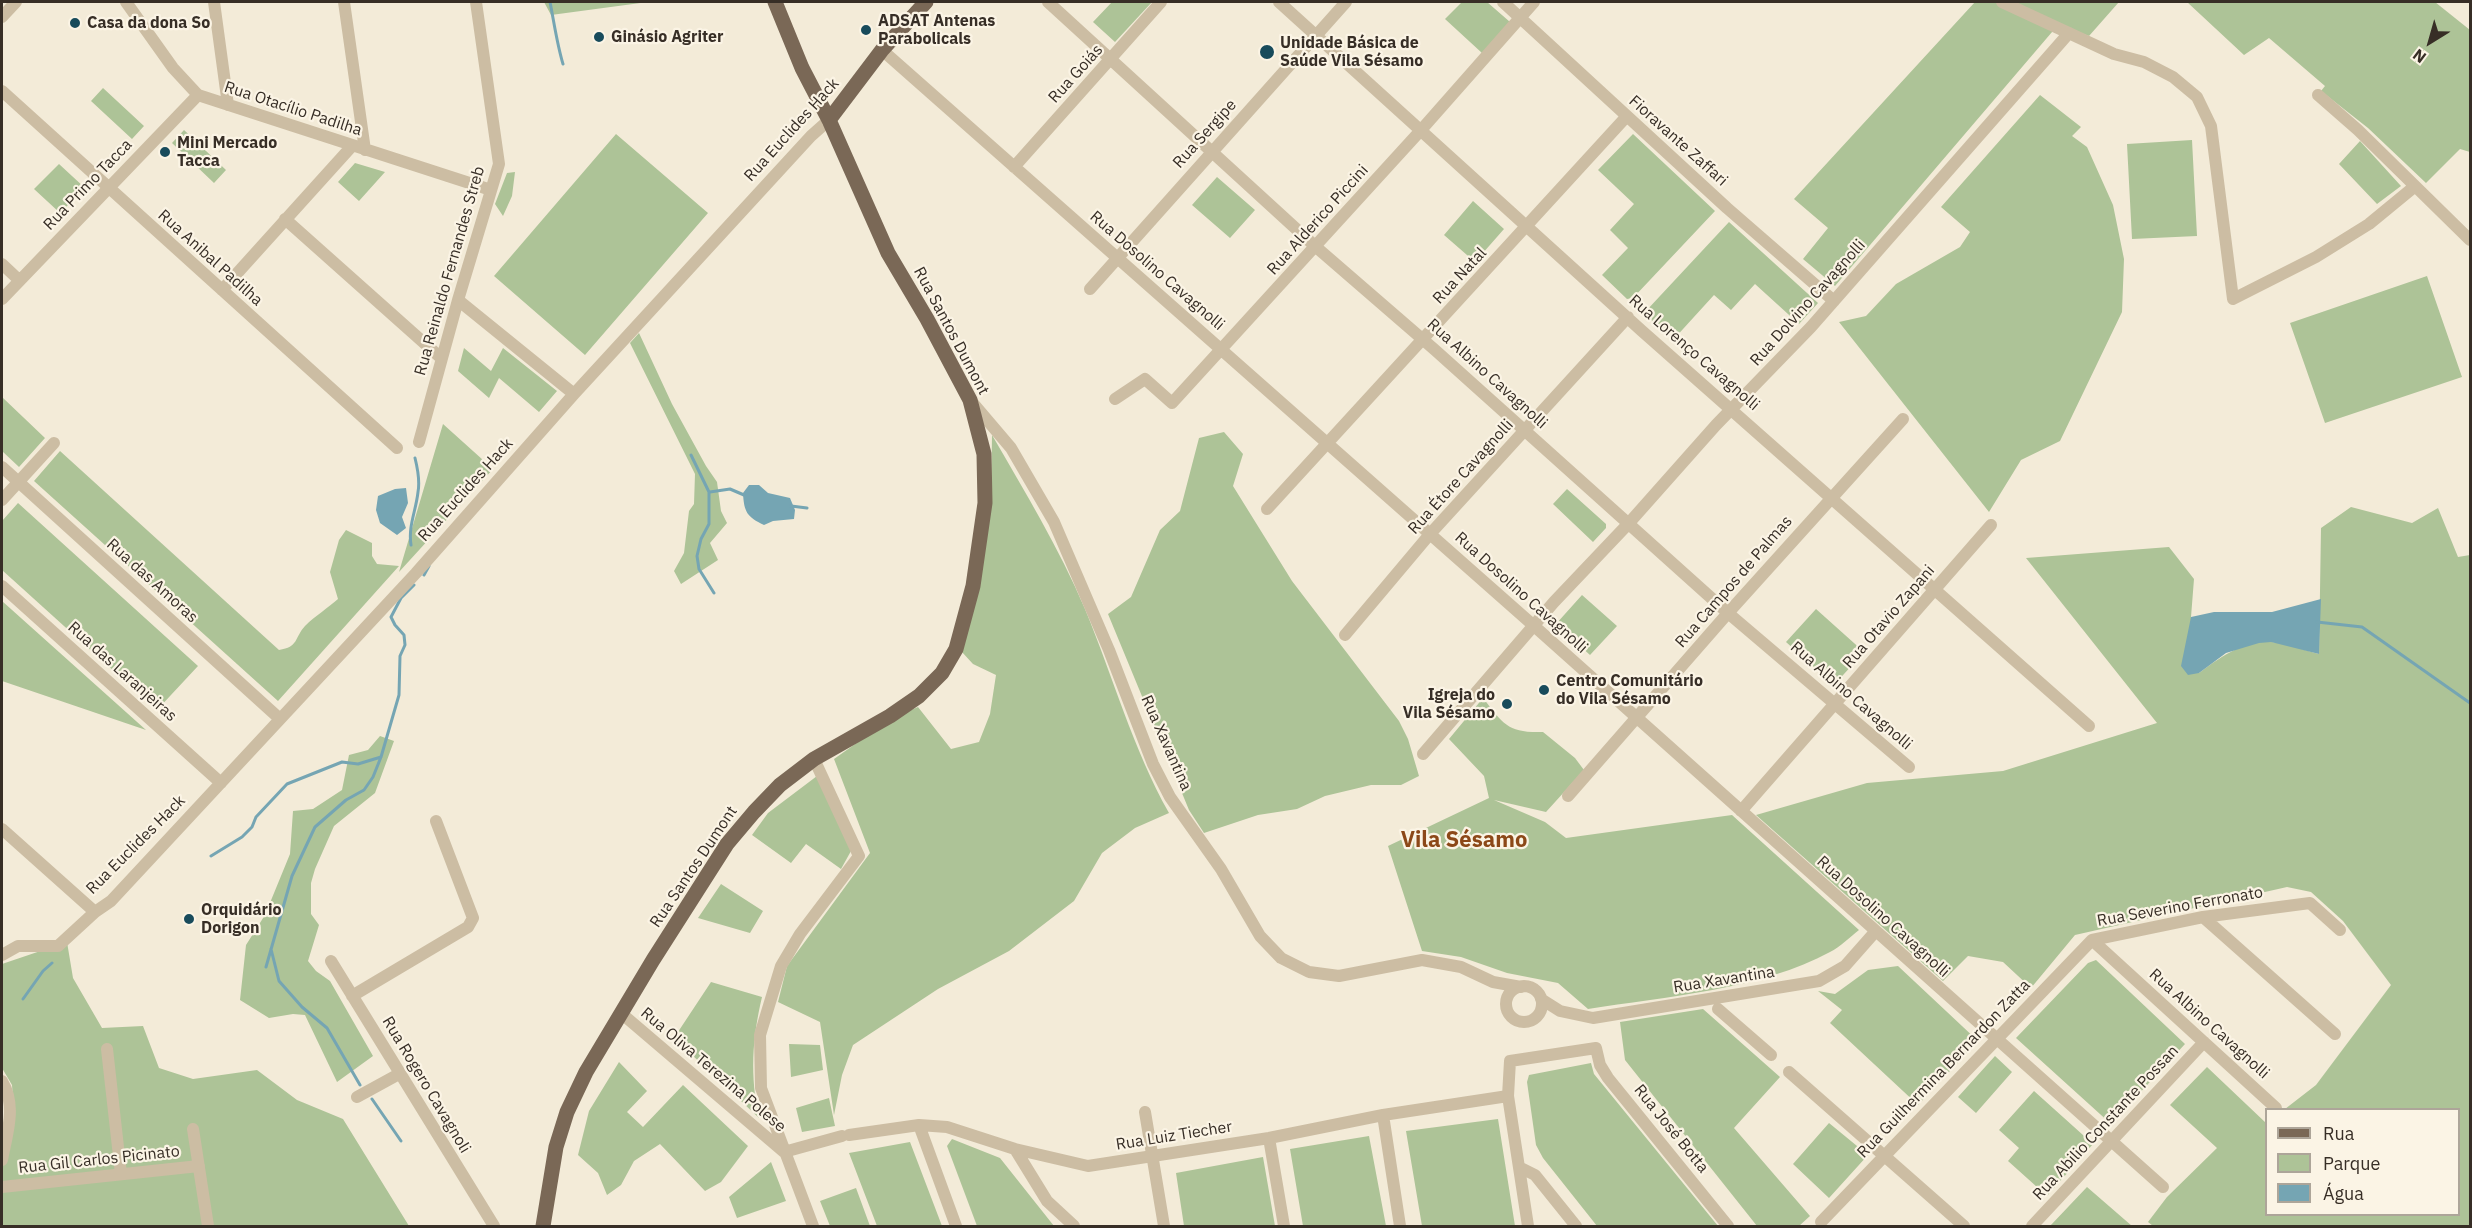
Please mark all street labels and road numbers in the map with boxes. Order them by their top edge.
street label: Rua Goiás [1045,41,1107,107]
street label: Rua Euclides Hack [741,74,843,186]
street label: Rua Otacílio Padilha [222,78,364,140]
street label: Fioravante Zaffari [1625,92,1731,190]
street label: Rua Sergipe [1169,96,1241,172]
street label: Rua Primo Tacca [40,136,136,234]
street label: Rua Alderico Piccini [1263,161,1373,279]
street label: Rua Reinaldo Fernandes Streb [411,164,489,378]
street label: Rua Anibal Padilha [154,206,266,310]
street label: Rua Dosolino Cavagnolli [1086,207,1228,335]
street label: Rua Dolvino Cavagnolli [1746,236,1870,370]
street label: Rua Natal [1429,244,1491,308]
street label: Rua Santos Dumont [909,264,993,398]
street label: Rua Lorenço Cavagnolli [1625,291,1763,415]
street label: Rua Albino Cavagnolli [1423,315,1551,433]
street label: Rua Étore Cavagnolli [1404,416,1518,538]
street label: Rua Euclides Hack [415,434,517,546]
street label: Rua Campos de Palmas [1671,512,1797,652]
street label: Rua Dosolino Cavagnolli [1451,528,1591,658]
street label: Rua das Amoras [102,535,202,627]
street label: Rua Otavio Zapani [1839,562,1939,672]
street label: Rua das Laranjeiras [64,618,180,726]
street label: Rua Albino Cavagnolli [1786,638,1916,754]
street label: Rua Xavantina [1136,692,1196,794]
street label: Rua Euclides Hack [82,791,190,899]
street label: Rua Santos Dumont [646,803,742,931]
street label: Rua Dosolino Cavagnolli [1813,852,1953,982]
street label: Rua Severino Ferronato [2096,883,2264,931]
street label: Rua Xavantina [1672,963,1776,997]
street label: Rua Albino Cavagnolli [2145,965,2273,1083]
street label: Rua Guilhermina Bernardon Zatta [1854,976,2034,1162]
street label: Rua Oliva Terezina Polese [636,1004,790,1136]
street label: Rua Rogero Cavagnoli [378,1013,474,1157]
street label: Rua Abilio Constante Possan [2029,1042,2183,1204]
street label: Rua José Botta [1630,1081,1712,1177]
street label: Rua Luiz Tiecher [1114,1117,1234,1155]
street label: Rua Gil Carlos Picinato [17,1142,181,1178]

